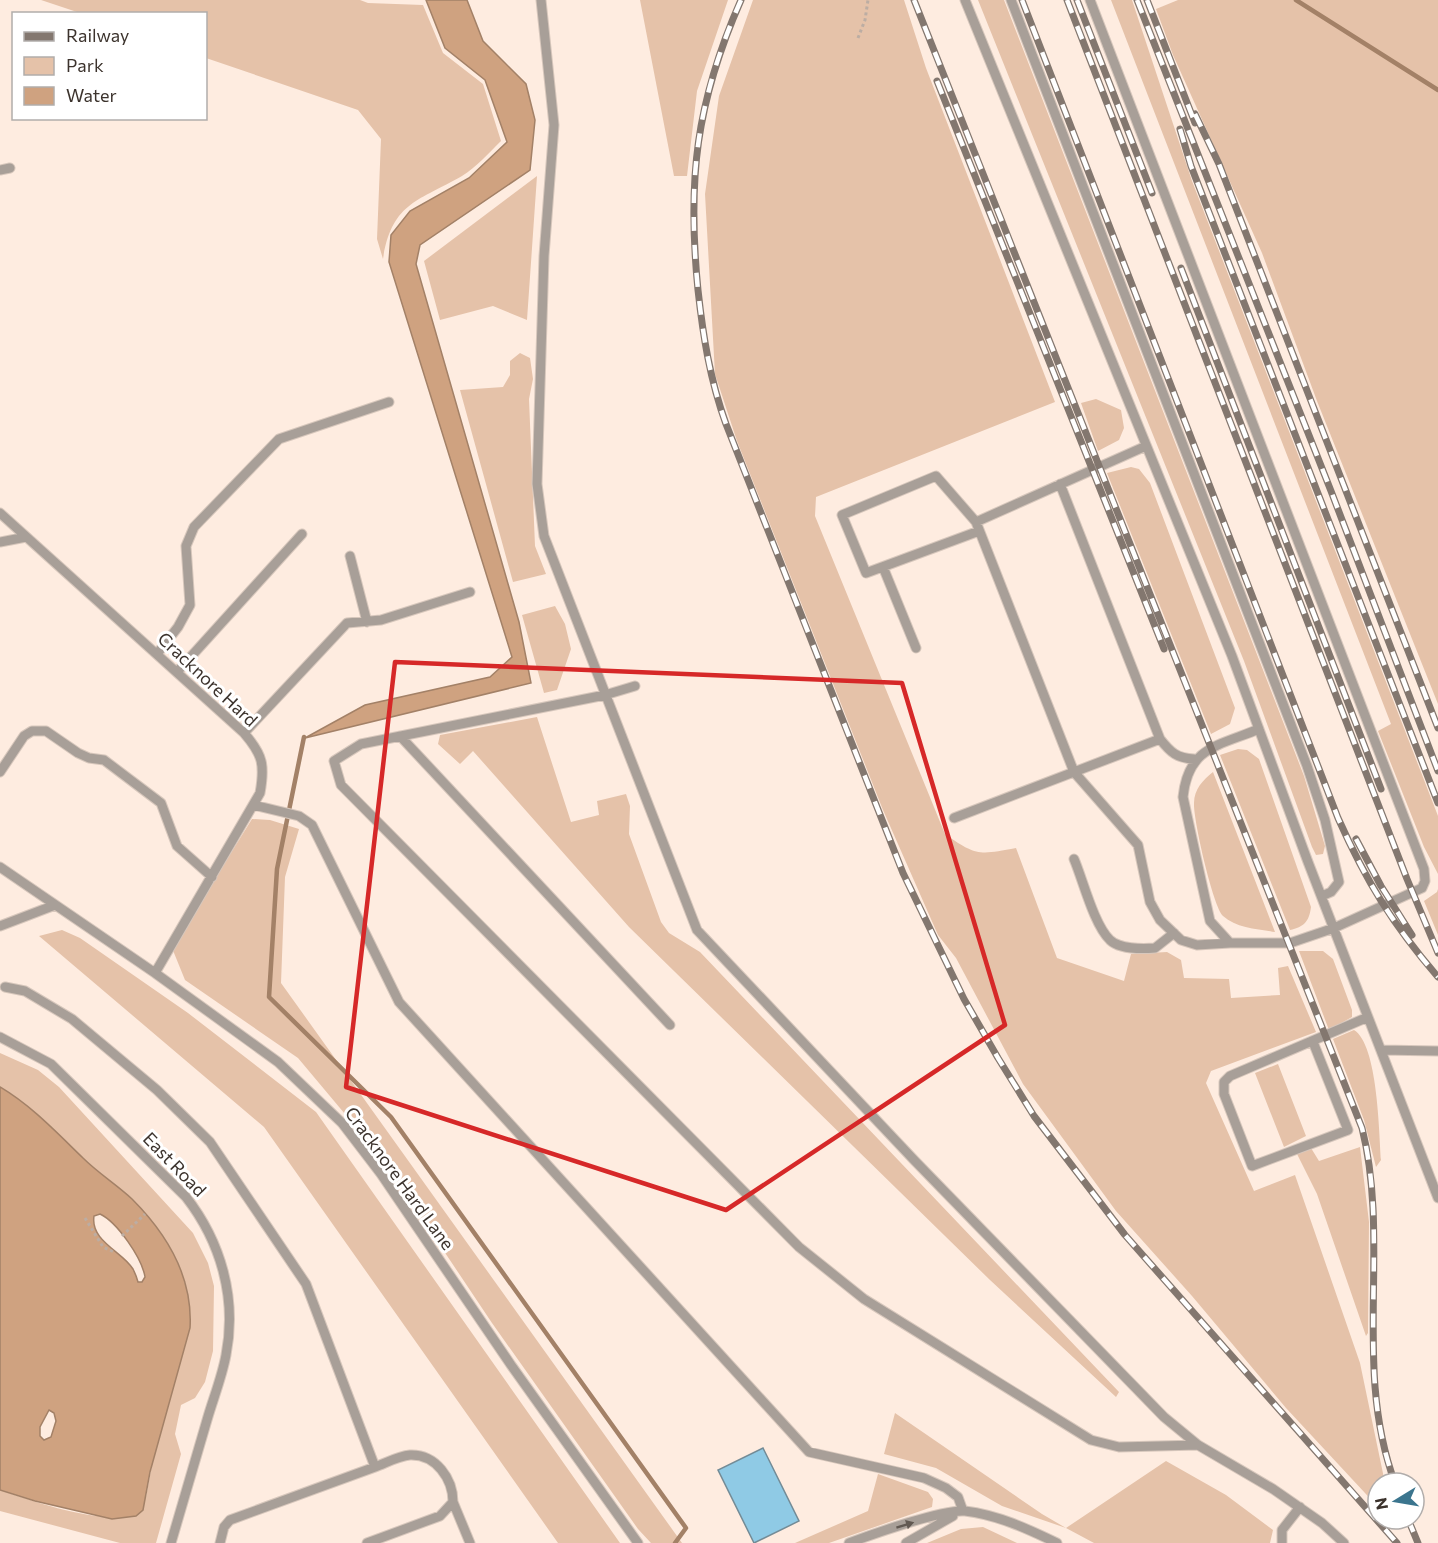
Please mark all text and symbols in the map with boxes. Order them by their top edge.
legend [12,12,207,120]
text: Railway [66,24,129,46]
text: Park [66,54,104,76]
text: Water [66,84,117,106]
street label: Cracknore Hard [154,627,262,731]
street label: Cracknore Hard Lane [341,1102,459,1254]
street label: East Road [139,1127,211,1201]
north arrow [1366,1471,1426,1531]
text: N [1370,1496,1391,1512]
one-way arrow [896,1520,914,1529]

